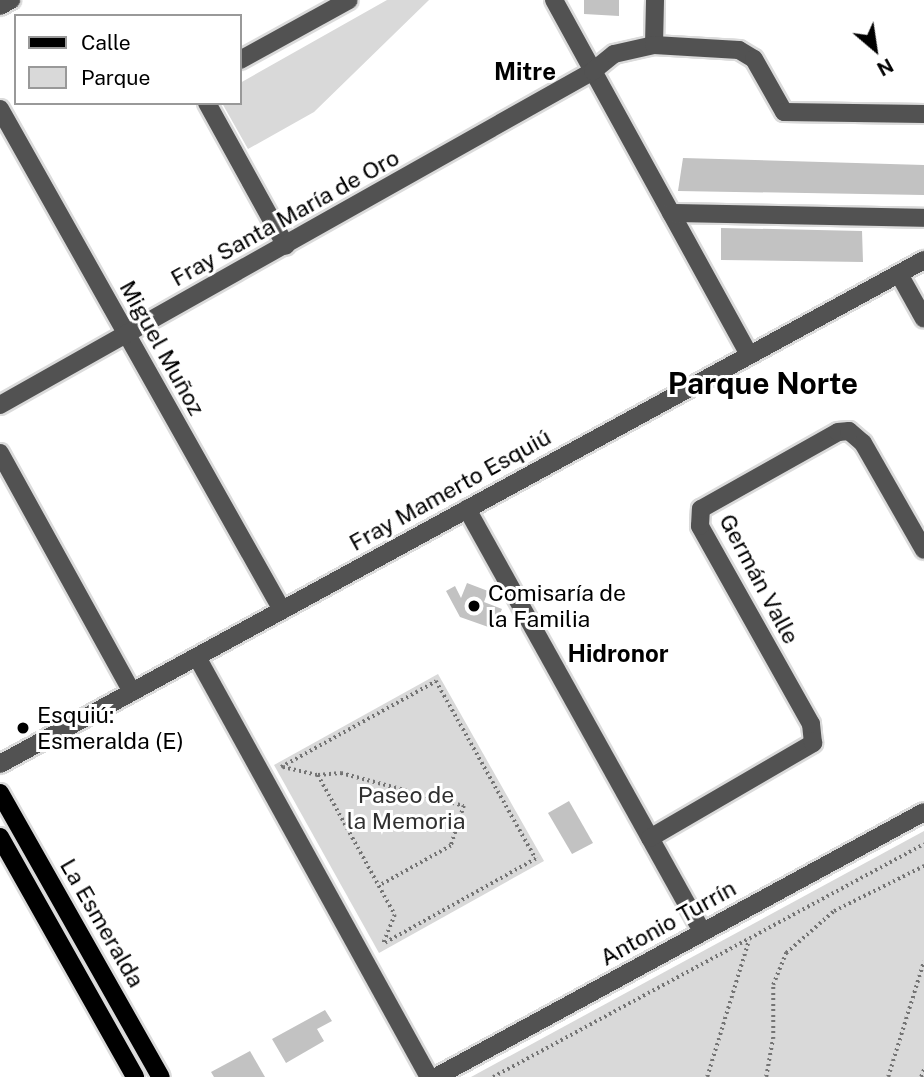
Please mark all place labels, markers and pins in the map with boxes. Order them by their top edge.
place label: Comisaría de la Familia [488,579,626,633]
marker: Comisaría de la Familia [466,598,482,614]
place label: Esquiú: Esmeralda (E) [37,701,184,755]
marker: Esquiú: Esmeralda (E) [15,720,31,736]

